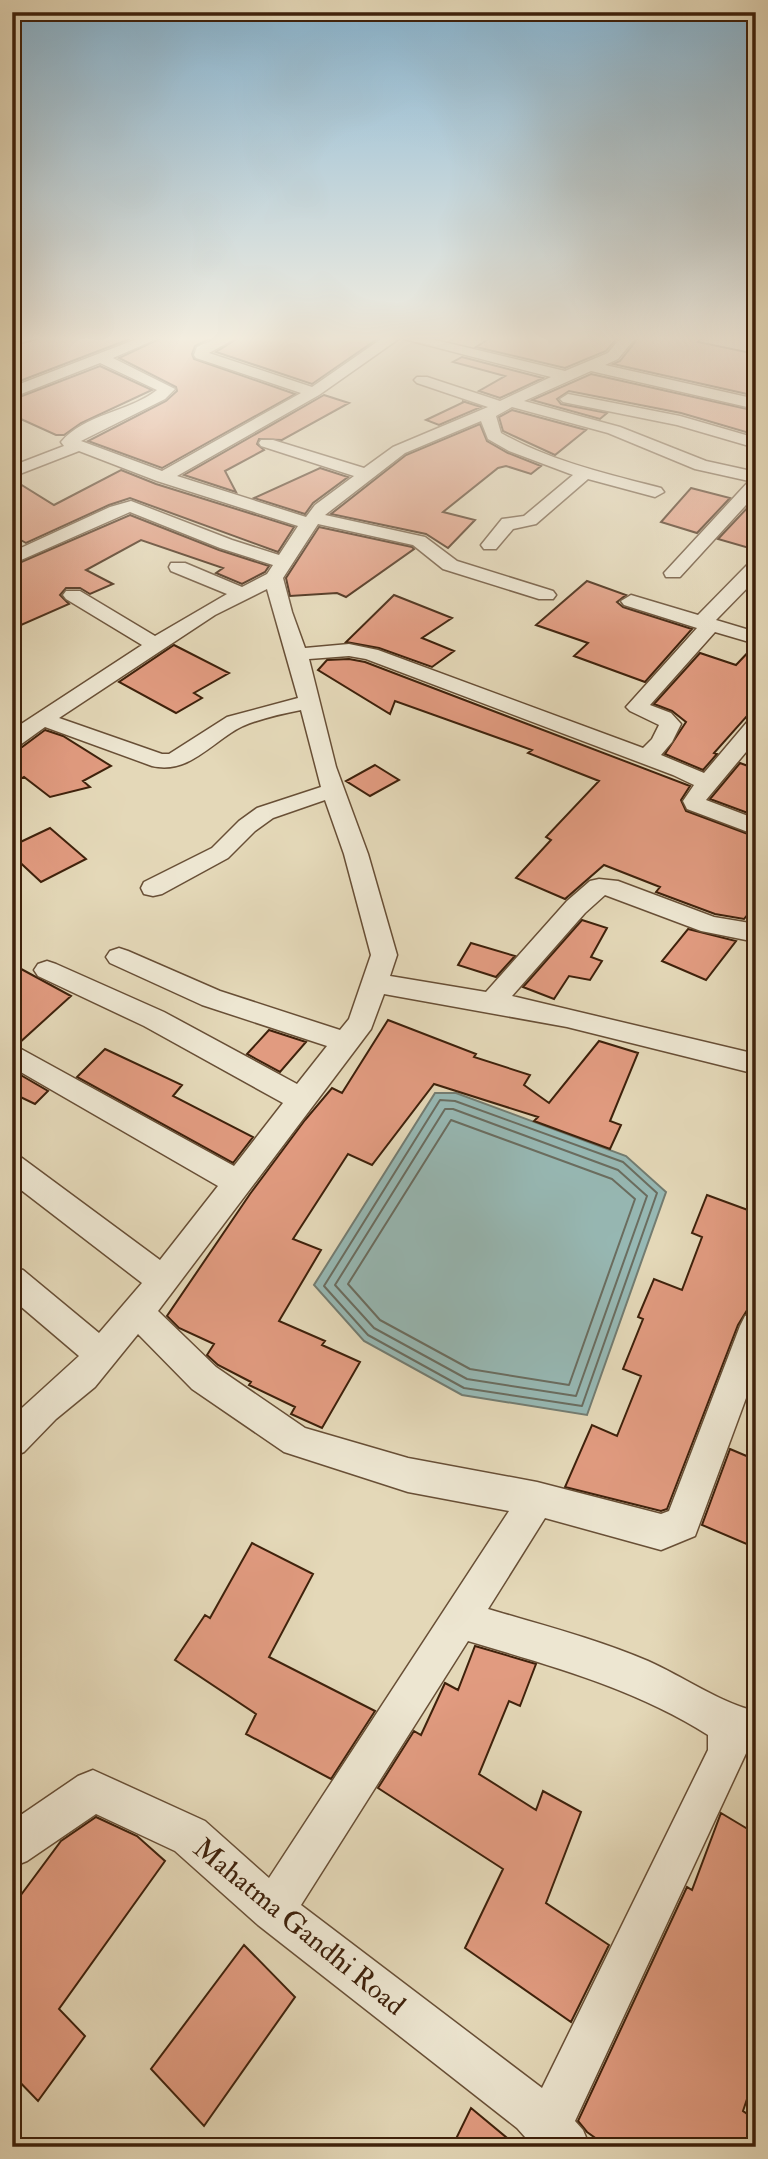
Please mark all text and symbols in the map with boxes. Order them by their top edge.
street label: Mahatma Gandhi Road [186,1831,412,2024]

